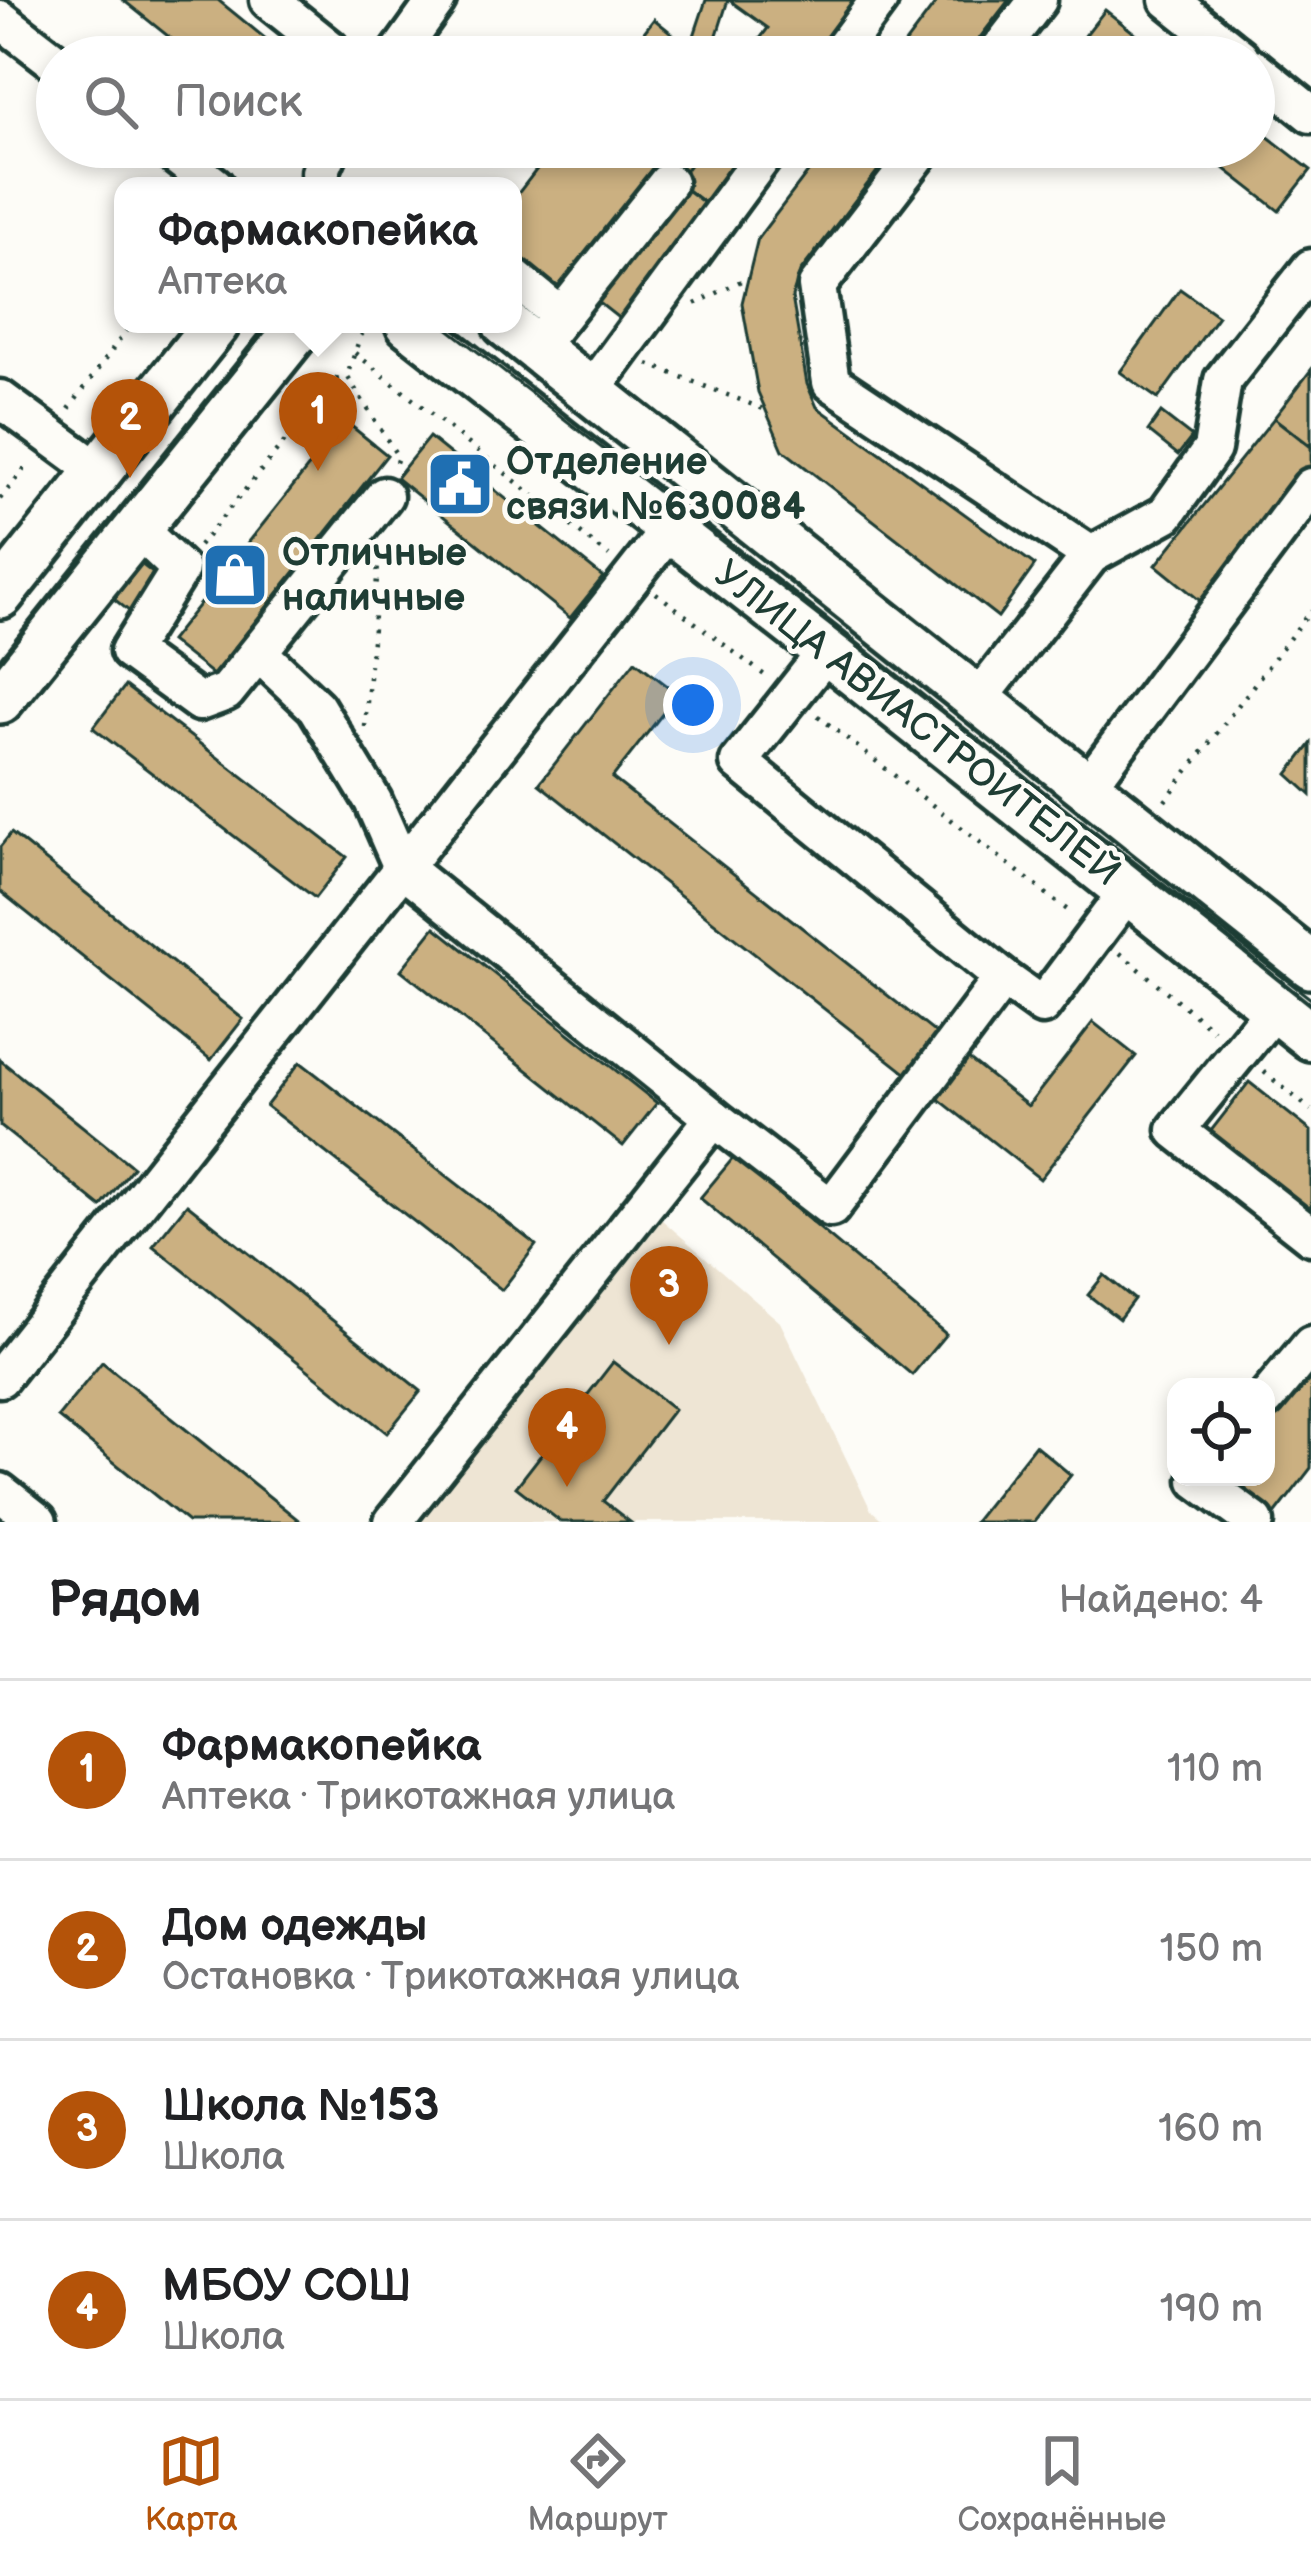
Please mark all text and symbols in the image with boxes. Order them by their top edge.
search box [36,36,1275,168]
icon: search [78,69,144,135]
text: Поиск [174,75,302,130]
popup [114,177,522,333]
text: Фармакопейка [158,204,478,259]
text: Аптека [158,259,287,306]
pin: 1 [279,372,357,471]
pin: 2 [91,379,169,478]
place label: Отделение связи №630084 [506,439,805,531]
public building icon: Отделение связи №630084 [425,449,495,519]
place label: Отличные наличные [282,530,467,622]
shop icon: Отличные наличные [200,540,270,610]
street label: УЛИЦА АВИАСТРОИТЕЛЕЙ [705,551,1129,897]
your location [663,675,723,735]
pin: 3 [630,1246,708,1345]
map controls [1167,1378,1275,1486]
button: locate [1167,1378,1275,1486]
pin: 4 [528,1388,606,1487]
text: Рядом [48,1570,202,1631]
text: Найдено: 4 [1059,1577,1263,1624]
text: Фармакопейка [162,1719,482,1774]
text: 1 [79,1746,95,1793]
text: 110 m [1167,1746,1263,1793]
text: Аптека · Трикотажная улица [162,1774,675,1821]
text: Дом одежды [162,1899,427,1954]
text: 2 [75,1926,99,1973]
text: 150 m [1160,1926,1263,1973]
text: Остановка · Трикотажная улица [162,1954,740,2001]
text: Школа №153 [162,2079,439,2134]
text: 3 [76,2106,98,2153]
text: 160 m [1158,2106,1263,2153]
text: Школа [162,2134,285,2181]
text: МБОУ СОШ [162,2259,412,2314]
text: 4 [76,2286,98,2333]
text: 190 m [1160,2286,1263,2333]
text: Школа [162,2314,285,2361]
tab: Карта [145,2428,238,2540]
tab: Маршрут [528,2428,668,2540]
tab: Сохранённые [958,2428,1166,2540]

